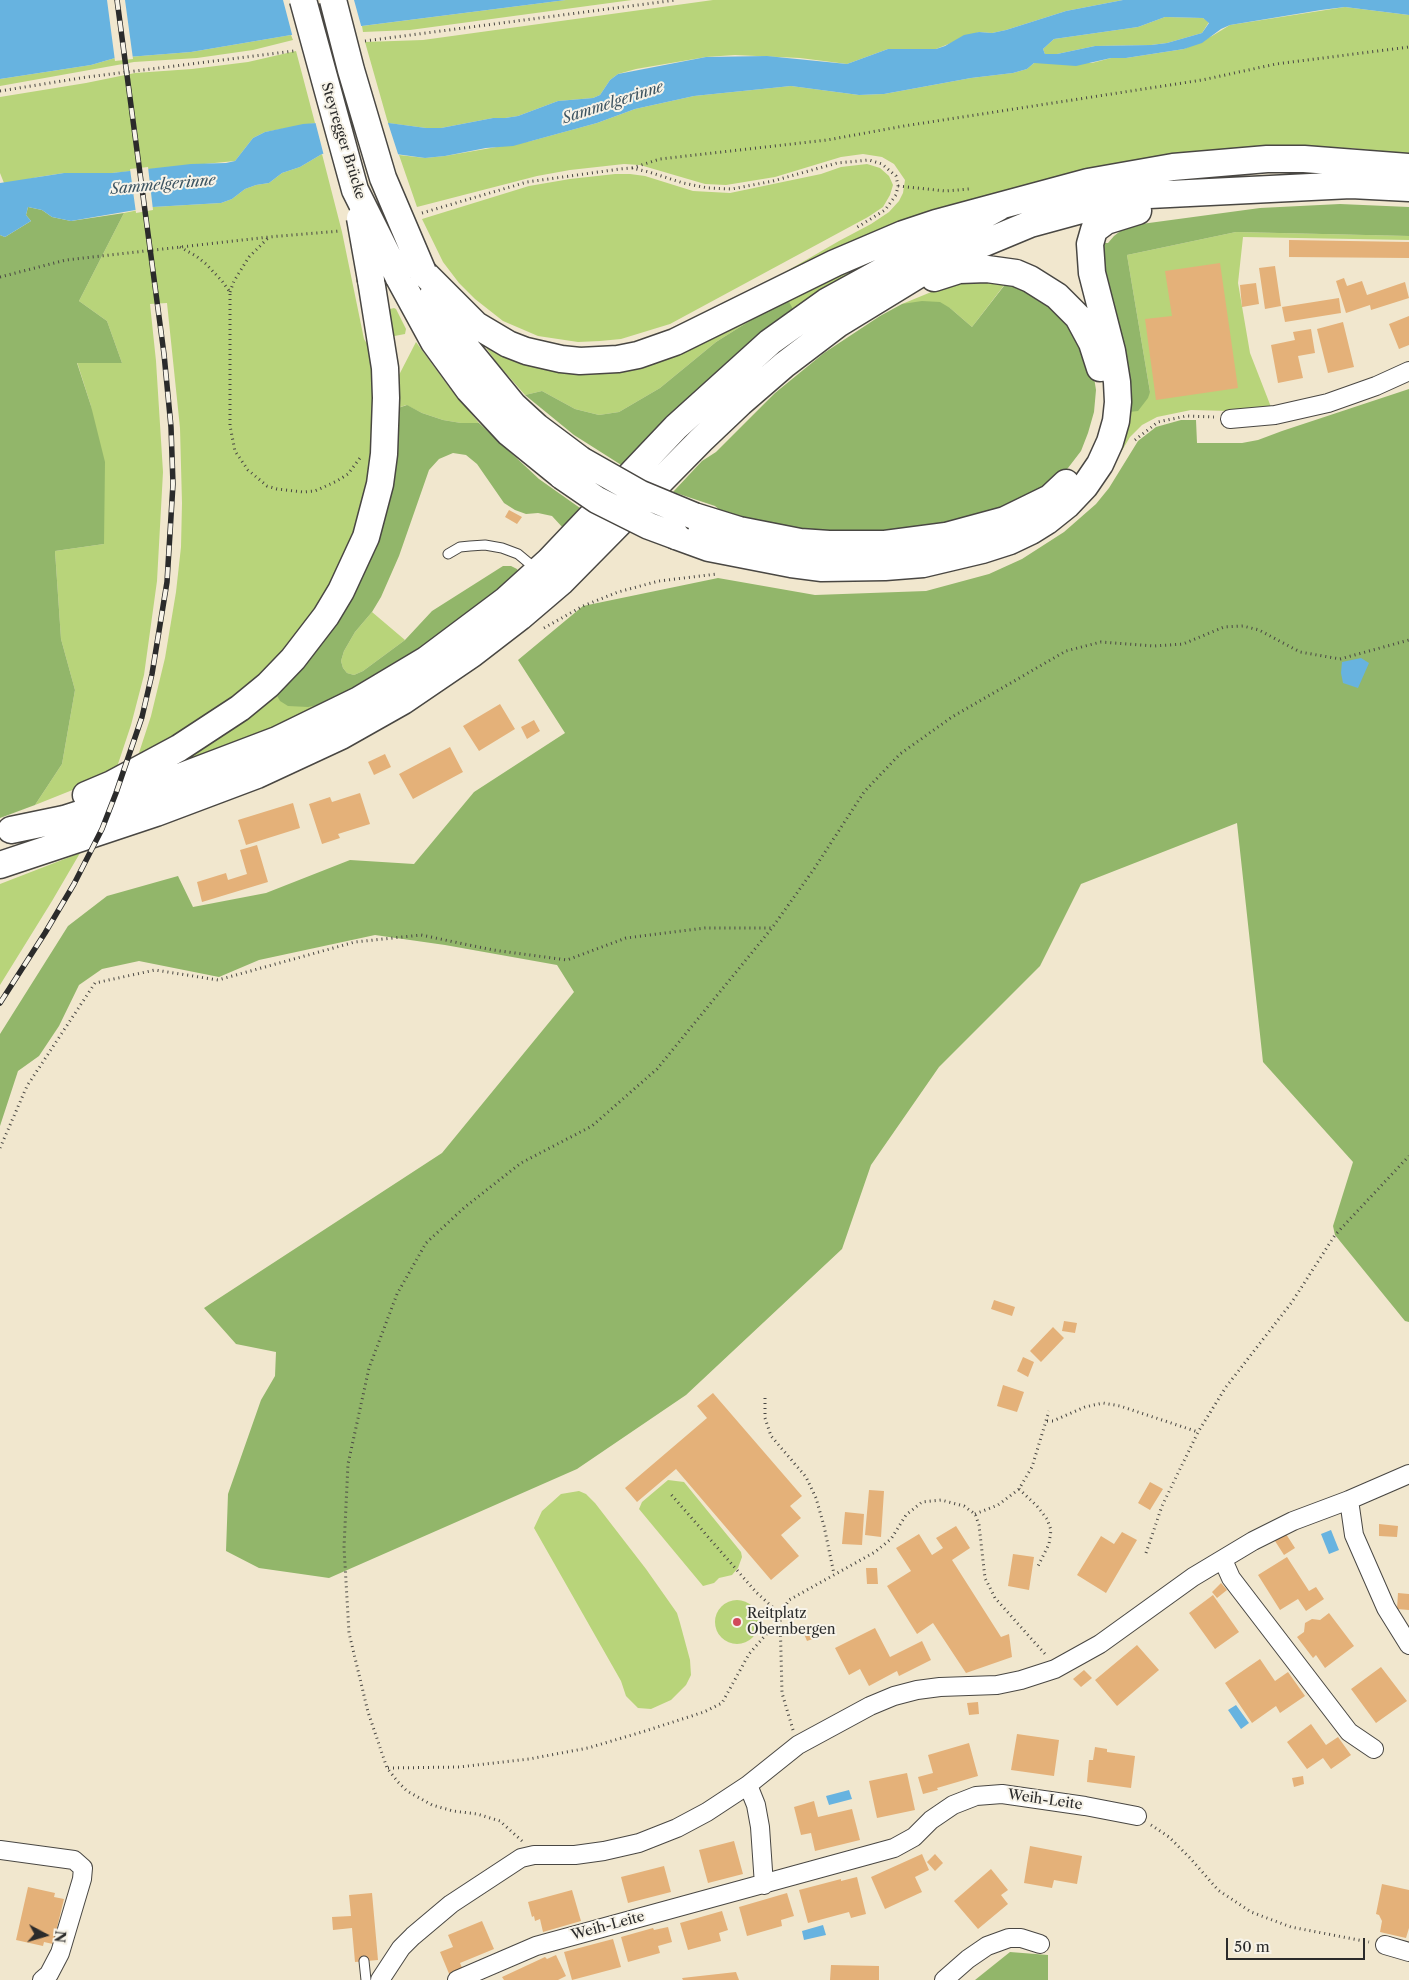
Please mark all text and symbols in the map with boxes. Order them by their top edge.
water label: Sammelgerinne [560,78,666,128]
street label: Steyregger Brücke [317,81,369,201]
water label: Sammelgerinne [110,171,216,199]
place label: Reitplatz Obernbergen [747,1606,836,1638]
marker: Reitplatz Obernbergen [731,1616,743,1628]
street label: Weih-Leite [1007,1786,1083,1814]
street label: Weih-Leite [569,1908,647,1944]
north arrow [20,1910,70,1960]
scale bar [1229,1928,1368,1960]
text: N [50,1930,70,1944]
text: 50 m [1234,1937,1270,1956]

